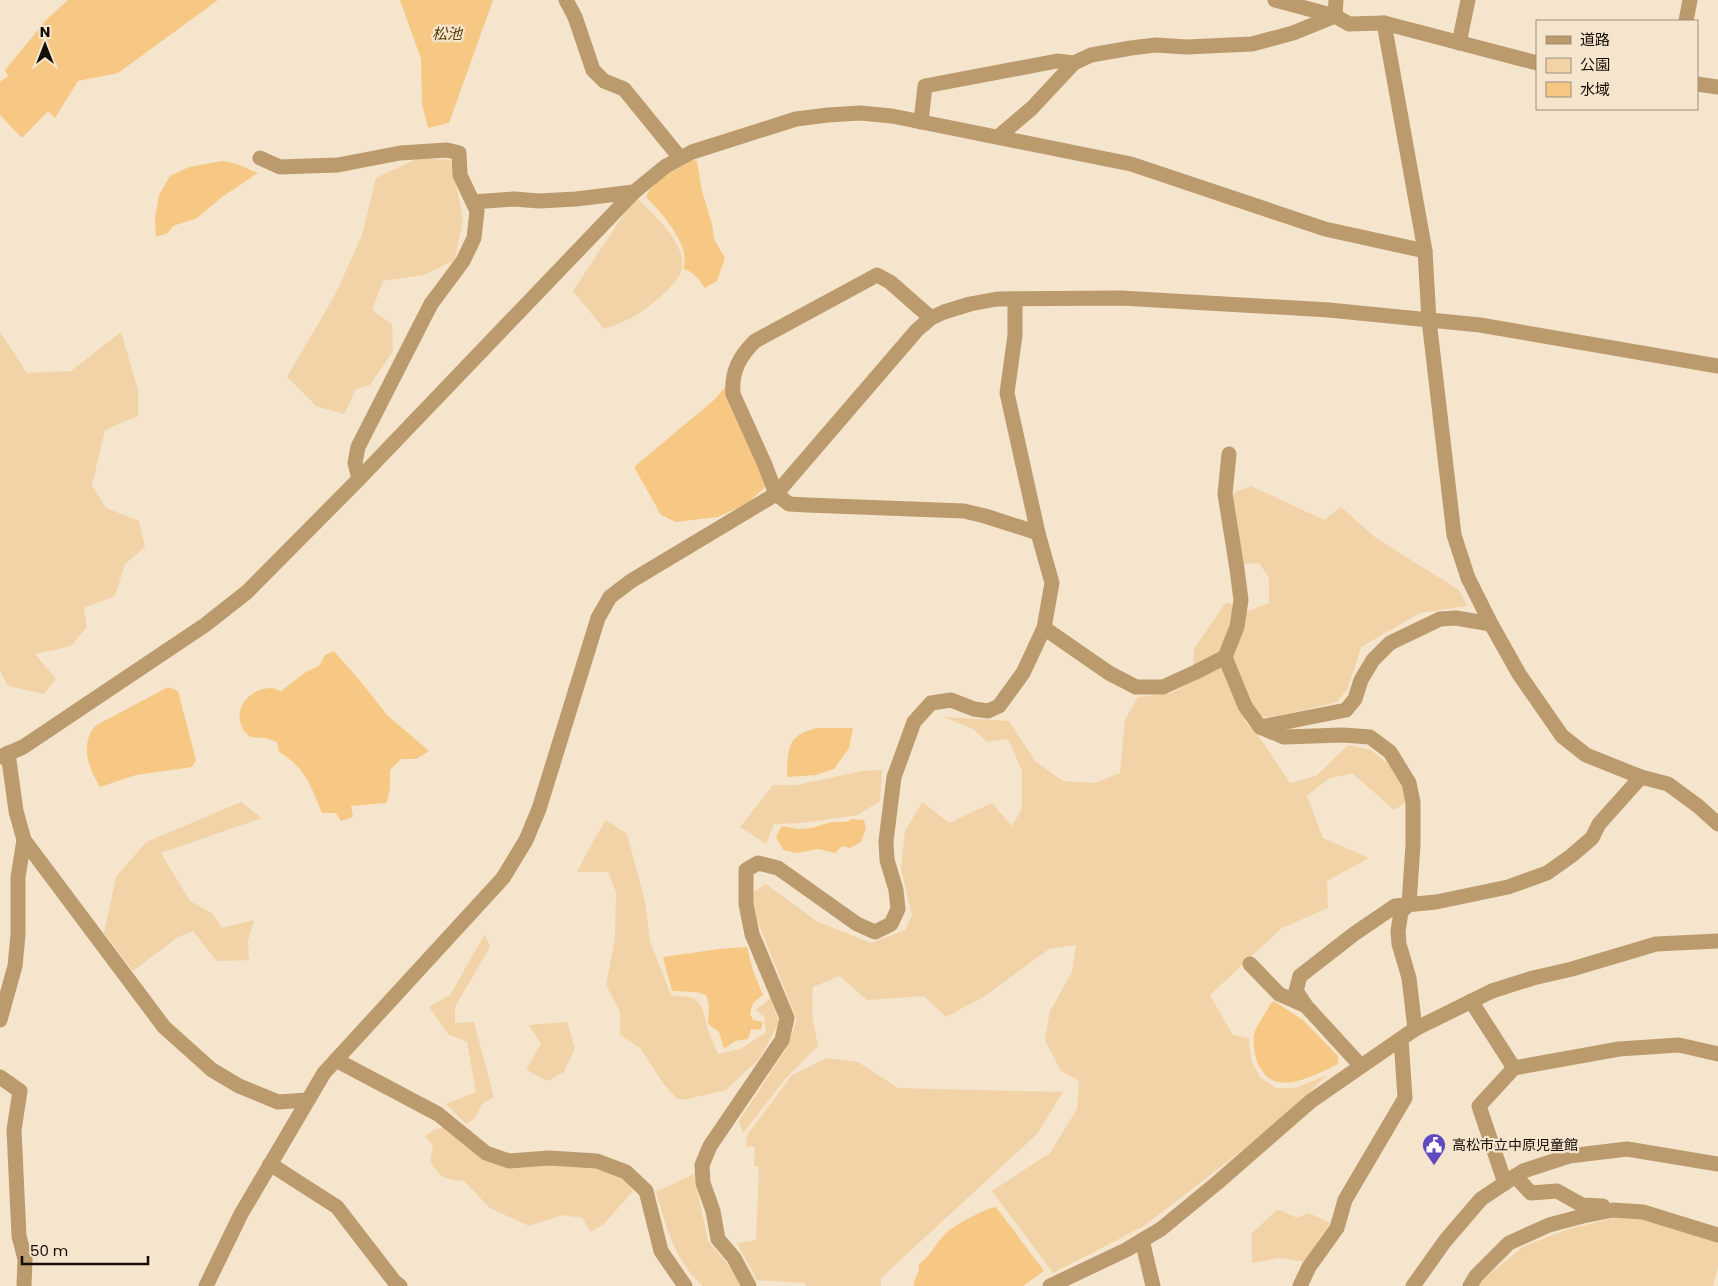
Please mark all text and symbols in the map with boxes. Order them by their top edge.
north arrow [20,20,70,70]
legend [1536,20,1698,110]
text: N [40,22,50,42]
water label: 松池 [432,23,464,44]
text: 道路 [1580,29,1610,50]
text: 公園 [1580,54,1610,75]
text: 水域 [1580,79,1610,100]
public building icon: 高松市立中原児童館 [1421,1132,1447,1166]
place label: 高松市立中原児童館 [1452,1135,1578,1155]
scale bar [22,1234,149,1266]
text: 50 m [30,1240,68,1261]

